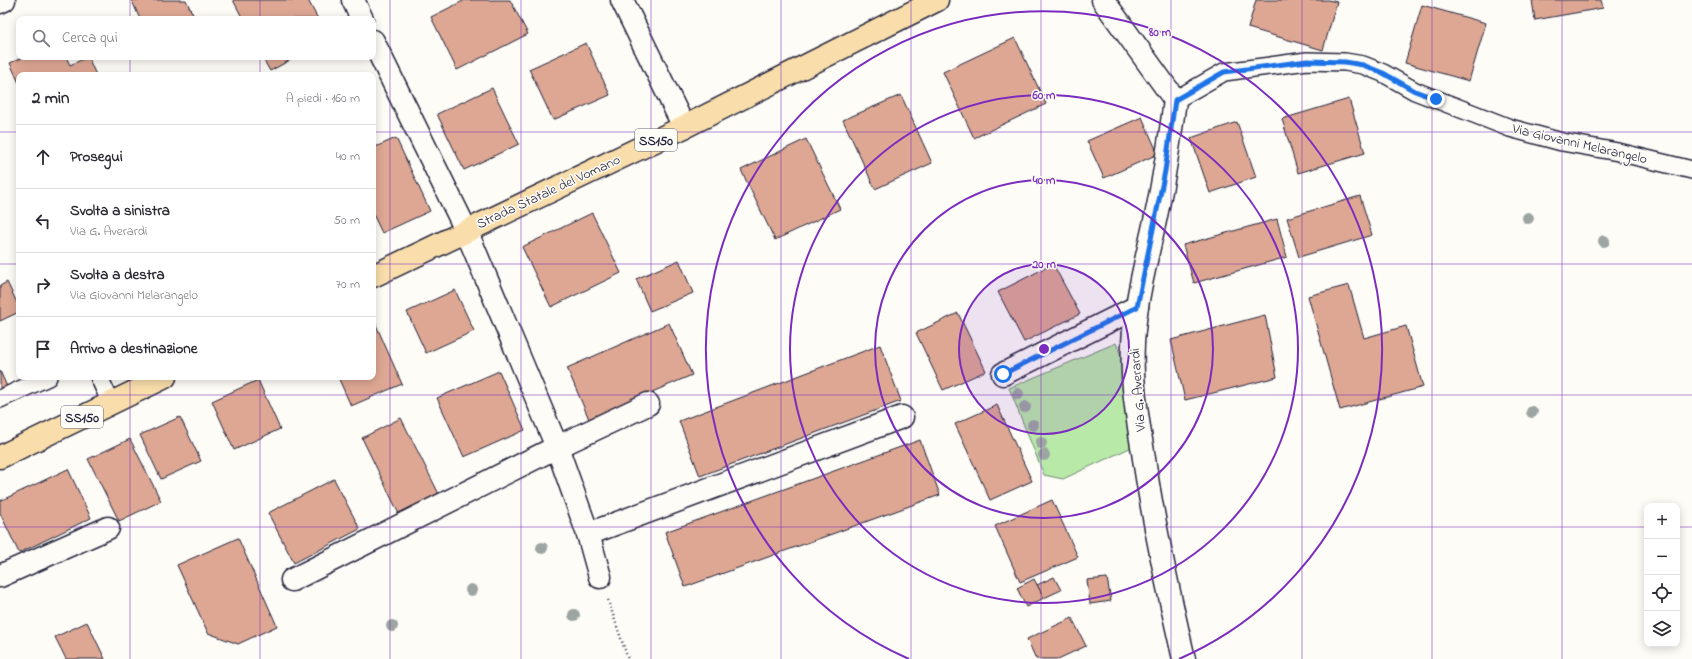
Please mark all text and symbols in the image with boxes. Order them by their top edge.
search box [16,16,376,60]
text: 80 m [1148,24,1172,42]
icon: search [30,27,52,49]
text: Cerca qui [62,27,118,49]
text: 2 min [32,86,69,111]
text: 60 m [1032,87,1056,105]
text: A piedi · 160 m [286,89,360,108]
route end [1427,90,1445,108]
street label: Via Giovanni Melarangelo [1509,118,1649,171]
road number: SS150 [635,129,677,151]
icon: ahead [32,146,54,168]
text: Prosegui [70,146,123,168]
text: 40 m [336,147,360,166]
street label: Strada Statale del Vomano [473,150,624,235]
text: 40 m [1032,172,1056,190]
text: Svolta a sinistra [70,200,170,222]
icon: left [32,210,54,232]
text: 50 m [334,211,360,230]
text: Via G. Averardi [70,222,147,241]
text: 20 m [1031,256,1056,274]
text: Svolta a destra [70,264,165,286]
icon: right [32,274,54,296]
text: 70 m [336,275,360,294]
text: Via Giovanni Melarangelo [70,286,198,305]
icon: arrive [32,338,54,360]
text: Arrivo a destinazione [70,338,197,360]
centre of rings [1037,342,1051,356]
street label: Via G. Averardi [1125,348,1152,433]
route start [994,365,1012,383]
road number: SS150 [61,406,103,428]
map controls [1644,503,1680,647]
button: + [1644,503,1680,539]
button: − [1644,539,1680,575]
button: locate [1644,575,1680,611]
button: layers [1644,611,1680,647]

